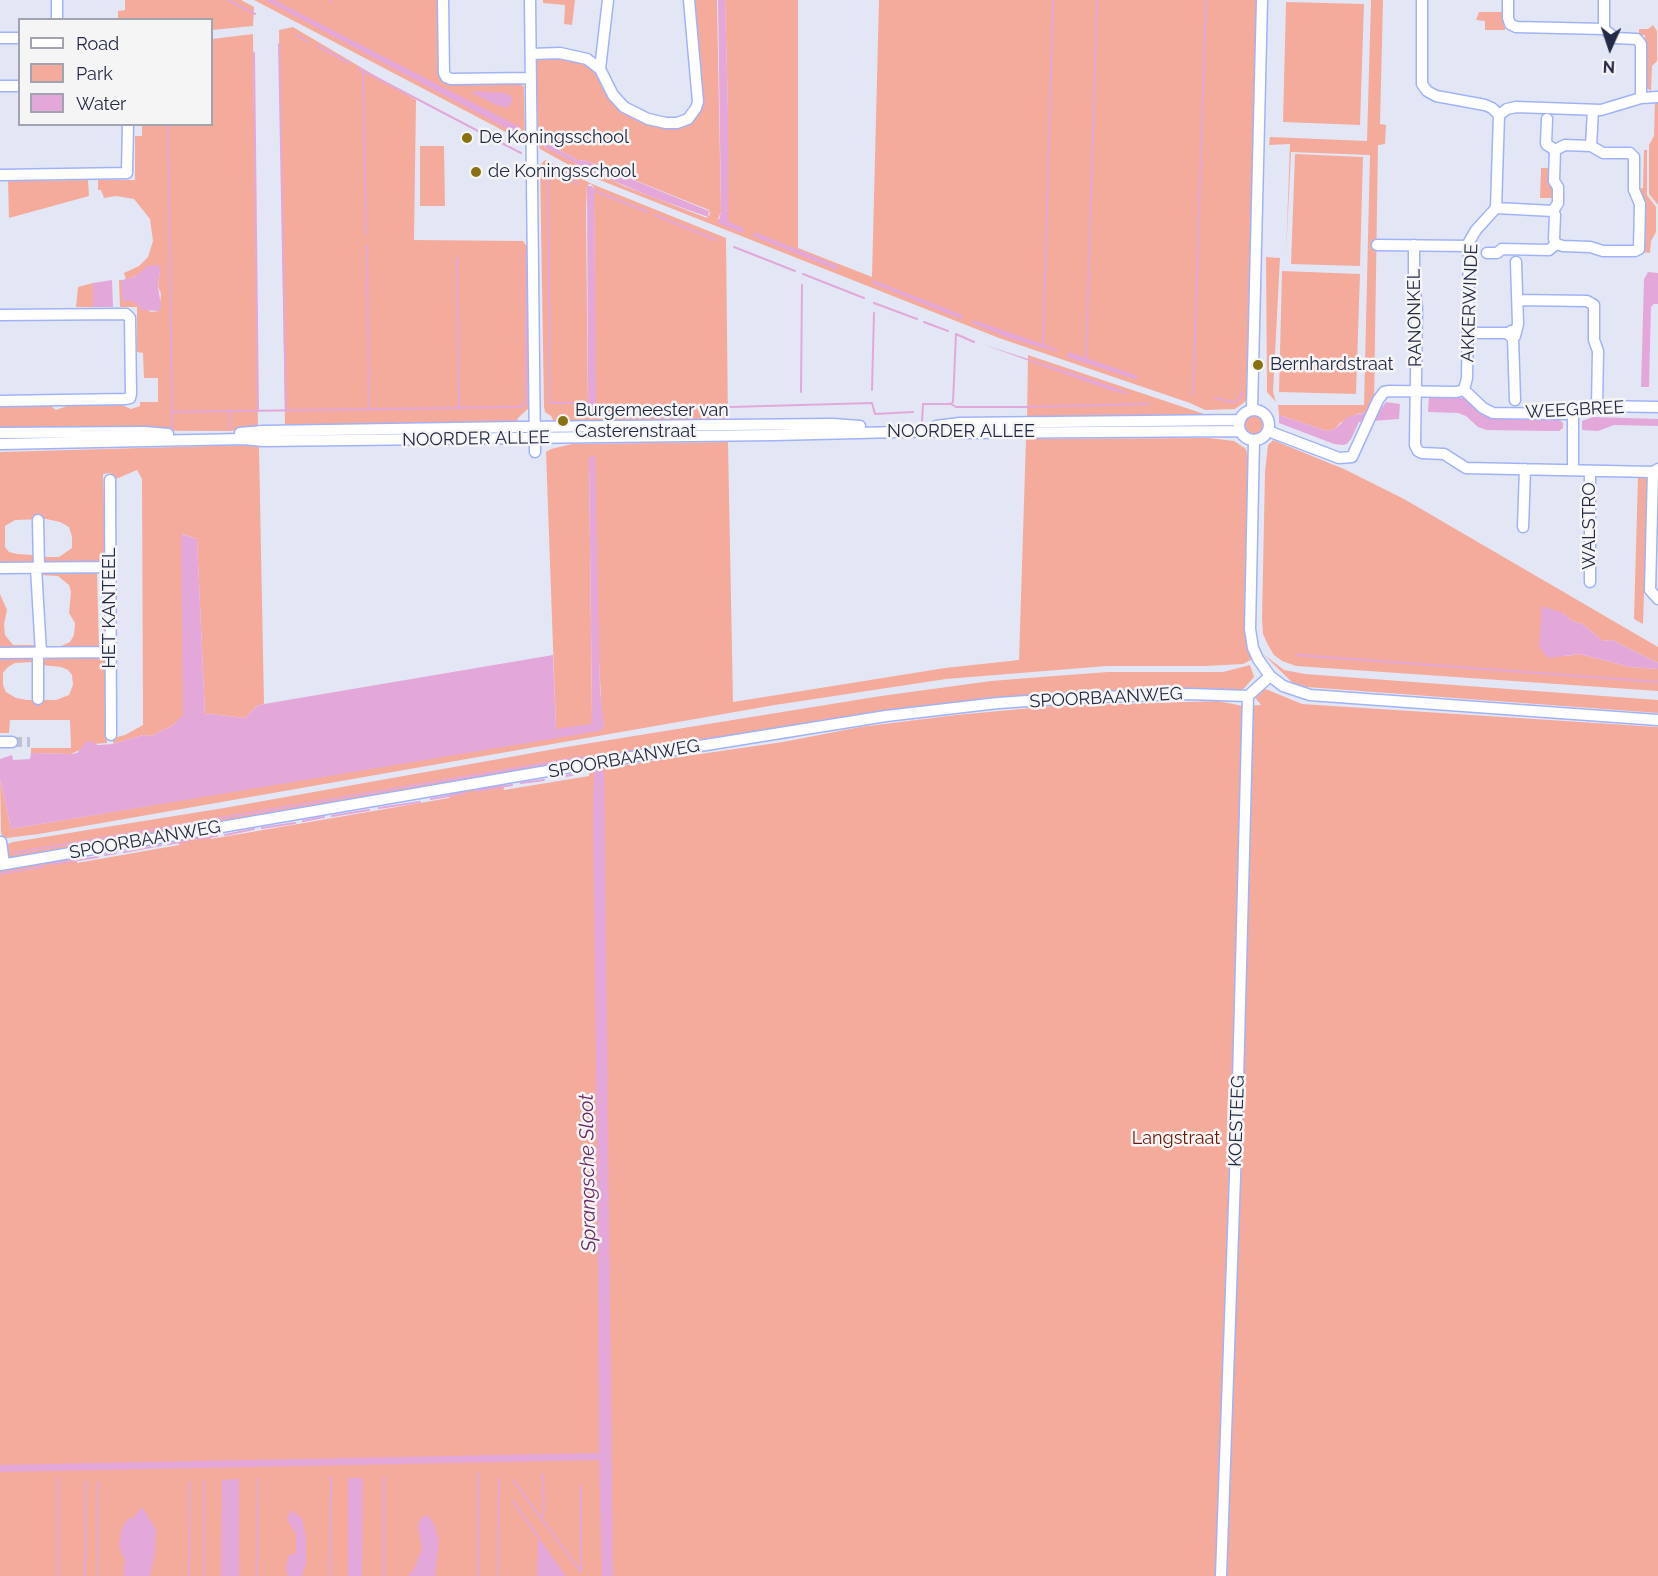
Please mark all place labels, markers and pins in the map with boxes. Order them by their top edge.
place label: De Koningsschool [479,127,629,149]
marker: De Koningsschool [460,131,474,145]
place label: de Koningsschool [488,161,636,183]
marker: de Koningsschool [469,165,483,179]
place label: Bernhardstraat [1270,354,1394,376]
marker: Bernhardstraat [1251,358,1265,372]
place label: Burgemeester van Casterenstraat [575,400,729,442]
marker: Burgemeester van Casterenstraat [556,414,570,428]

